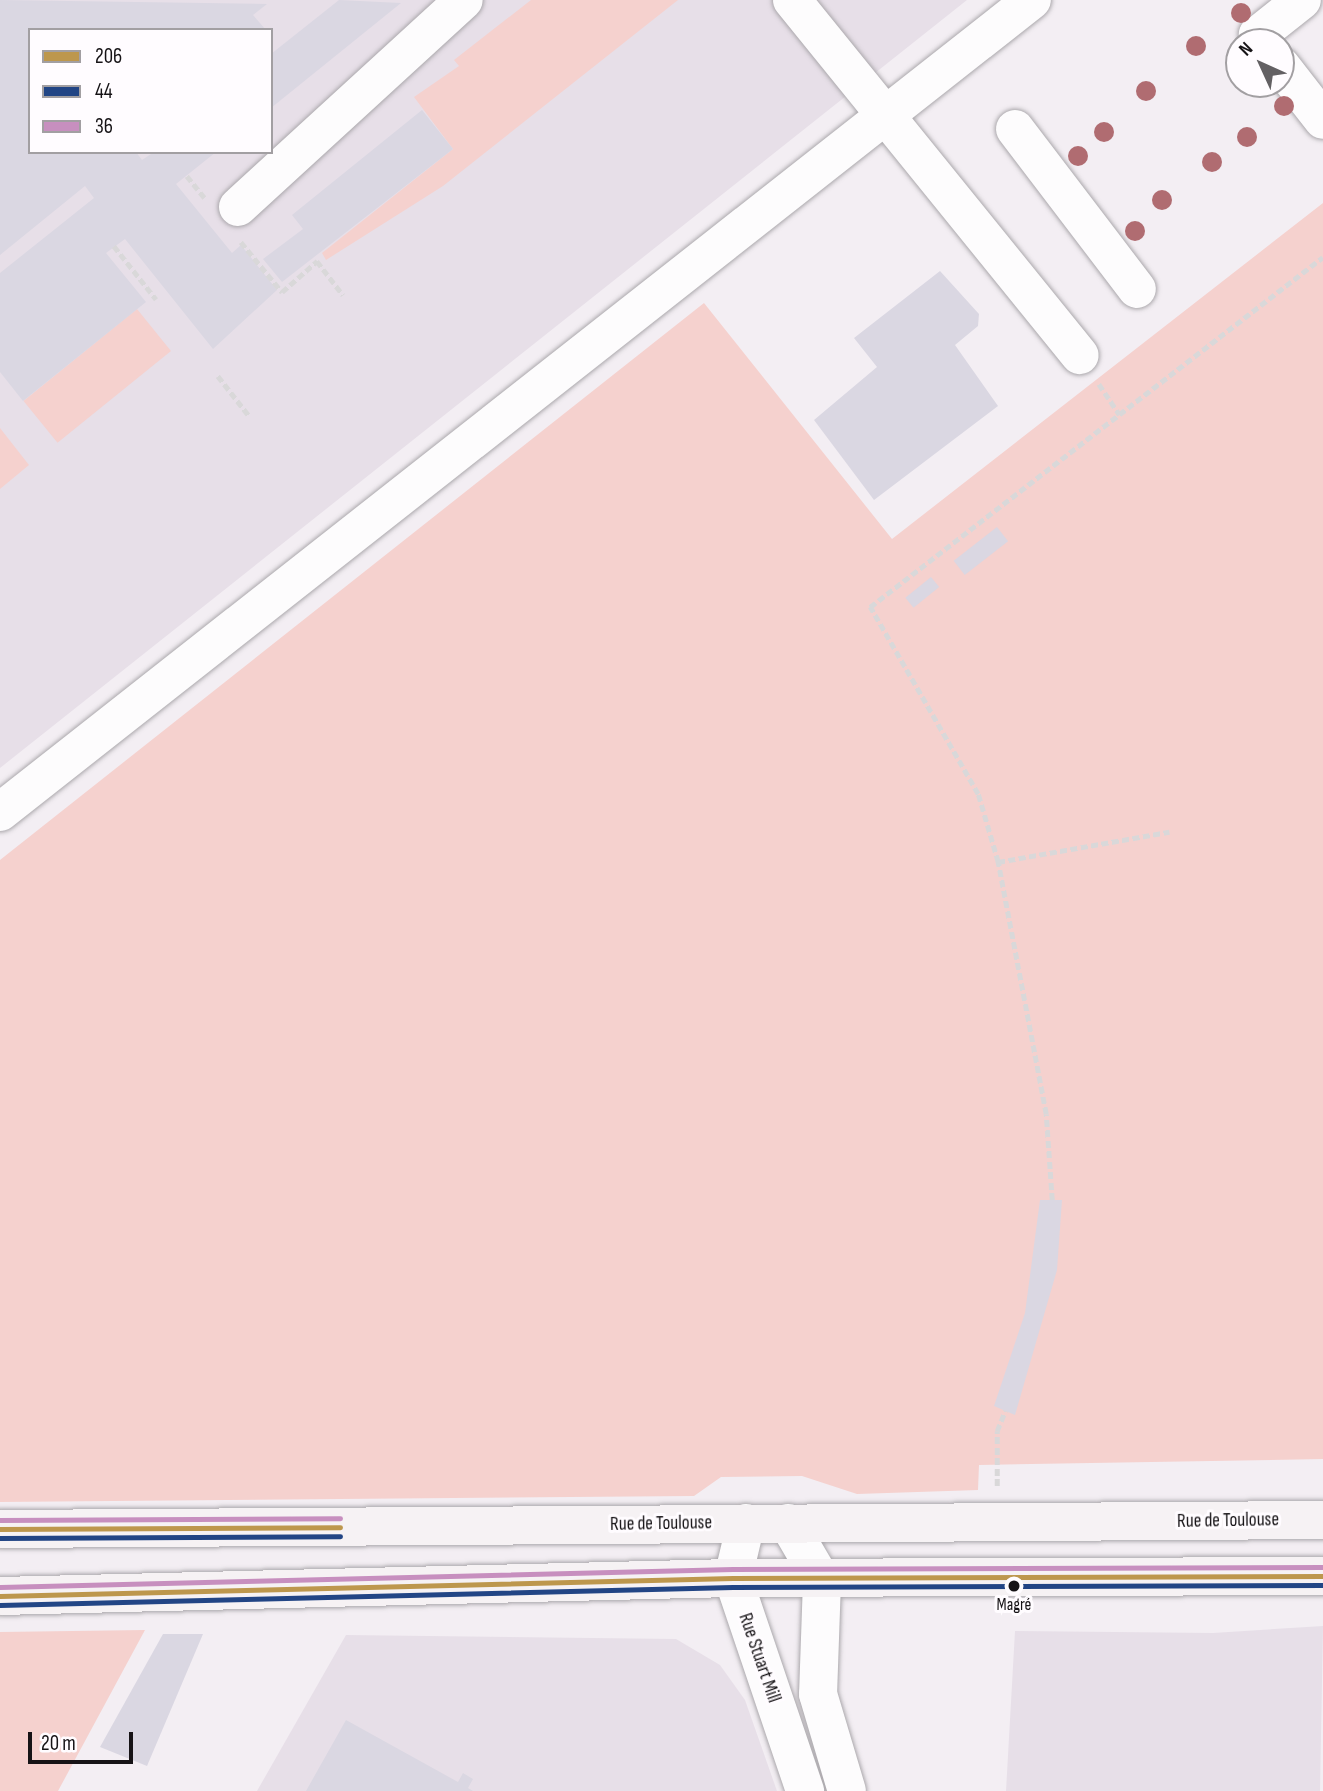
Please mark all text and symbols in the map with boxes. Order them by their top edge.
legend [28,28,273,154]
north arrow [1225,28,1295,98]
text: N [1234,37,1258,61]
text: 206 [95,44,122,69]
text: 44 [95,79,113,104]
text: 36 [95,114,113,139]
street label: Rue de Toulouse [1177,1509,1279,1533]
street label: Rue de Toulouse [610,1512,712,1536]
marker: Magré [1007,1579,1021,1593]
place label: Magré [997,1596,1031,1616]
street label: Rue Stuart Mill [733,1610,785,1706]
scale bar [32,1718,136,1762]
text: 20 m [41,1731,76,1756]

